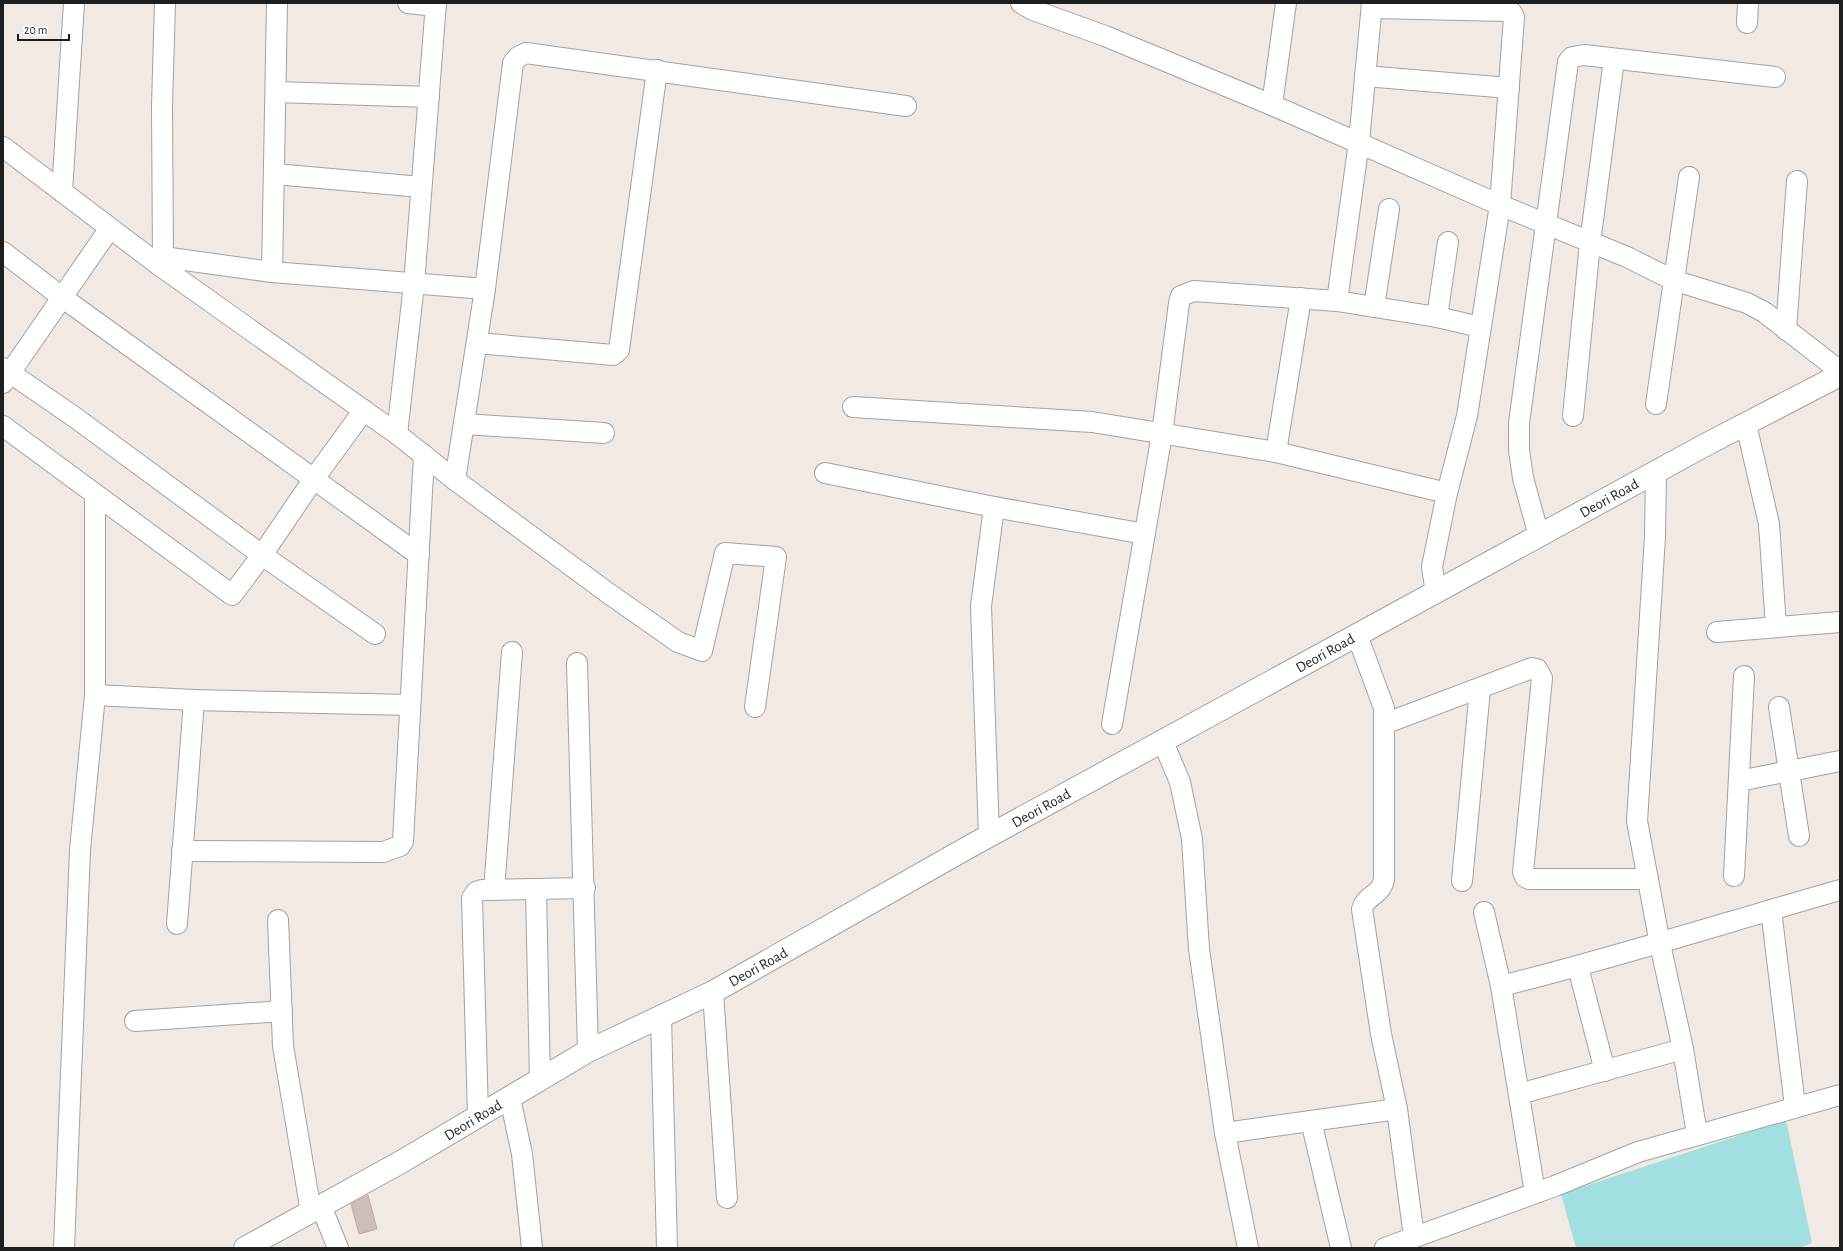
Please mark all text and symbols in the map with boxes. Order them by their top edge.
scale bar [18,16,69,42]
text: 20 m [24,24,47,36]
street label: Deori Road [1577,476,1641,521]
street label: Deori Road [1293,631,1357,676]
street label: Deori Road [1009,786,1073,831]
street label: Deori Road [726,945,790,990]
street label: Deori Road [442,1097,505,1143]

